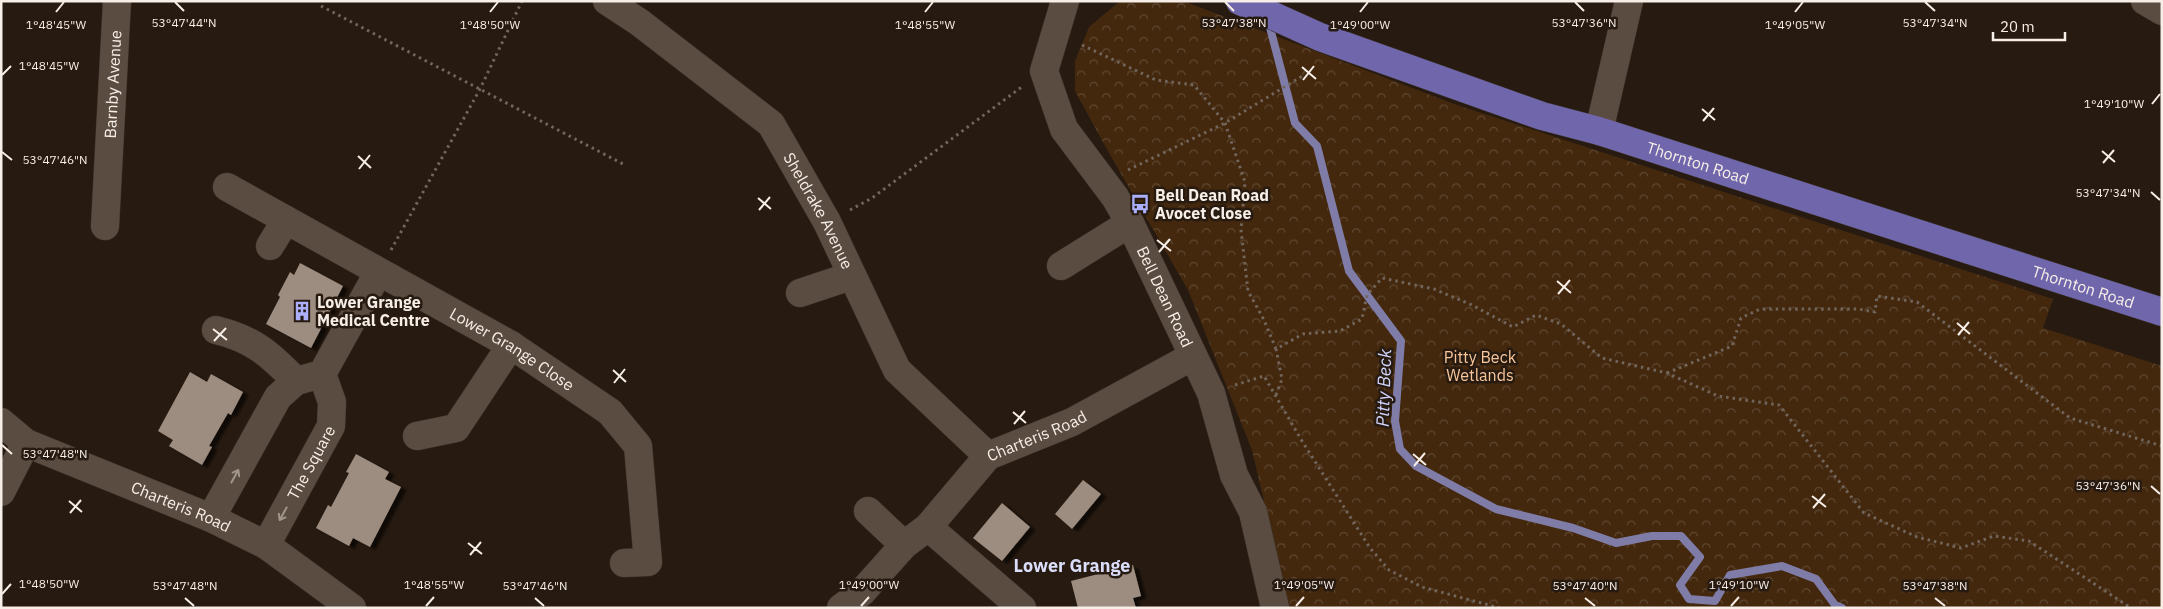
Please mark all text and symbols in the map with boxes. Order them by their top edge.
scale bar [1993,10,2066,42]
text: 53°47'44"N [151,15,217,30]
text: 53°47'38"N [1201,15,1267,30]
text: 53°47'36"N [1551,15,1617,30]
text: 53°47'34"N [1902,15,1968,30]
text: 1°48'45"W [26,17,87,32]
text: 1°48'50"W [460,17,521,32]
text: 1°48'55"W [895,17,956,32]
text: 1°49'00"W [1330,17,1391,32]
text: 1°49'05"W [1765,17,1826,32]
text: 20 m [2000,17,2035,36]
street label: Barnby Avenue [100,29,125,139]
text: 1°48'45"W [19,58,80,73]
text: 1°49'10"W [2084,96,2145,111]
street label: Thornton Road [1644,137,1751,189]
street label: Sheldrake Avenue [779,149,858,272]
text: 53°47'46"N [22,152,88,167]
place label: Bell Dean Road Avocet Close [1155,185,1269,223]
text: 53°47'34"N [2075,185,2141,200]
bus stop icon: Bell Dean Road Avocet Close [1129,193,1151,215]
street label: Bell Dean Road [1133,243,1198,350]
street label: Thornton Road [2030,261,2137,312]
place label: Lower Grange Medical Centre [317,292,430,330]
building icon: Lower Grange Medical Centre [291,300,313,322]
street label: Lower Grange Close [446,303,578,395]
park label: Pitty Beck Wetlands [1444,347,1517,385]
water label: Pitty Beck [1371,348,1396,427]
street label: Charteris Road [984,406,1090,465]
street label: The Square [283,422,340,503]
text: 53°47'48"N [22,446,88,461]
one-way arrow [230,469,240,483]
street label: Charteris Road [128,477,234,536]
text: 53°47'36"N [2075,478,2141,493]
one-way arrow [278,506,288,521]
district label: Lower Grange [1014,554,1130,577]
text: 1°48'50"W [19,576,80,591]
text: 1°48'55"W [404,577,465,592]
text: 1°49'00"W [839,577,900,592]
text: 1°49'05"W [1274,577,1335,592]
text: 1°49'10"W [1709,577,1770,592]
text: 53°47'48"N [152,578,218,593]
text: 53°47'46"N [502,578,568,593]
text: 53°47'40"N [1552,578,1618,593]
text: 53°47'38"N [1902,578,1968,593]

